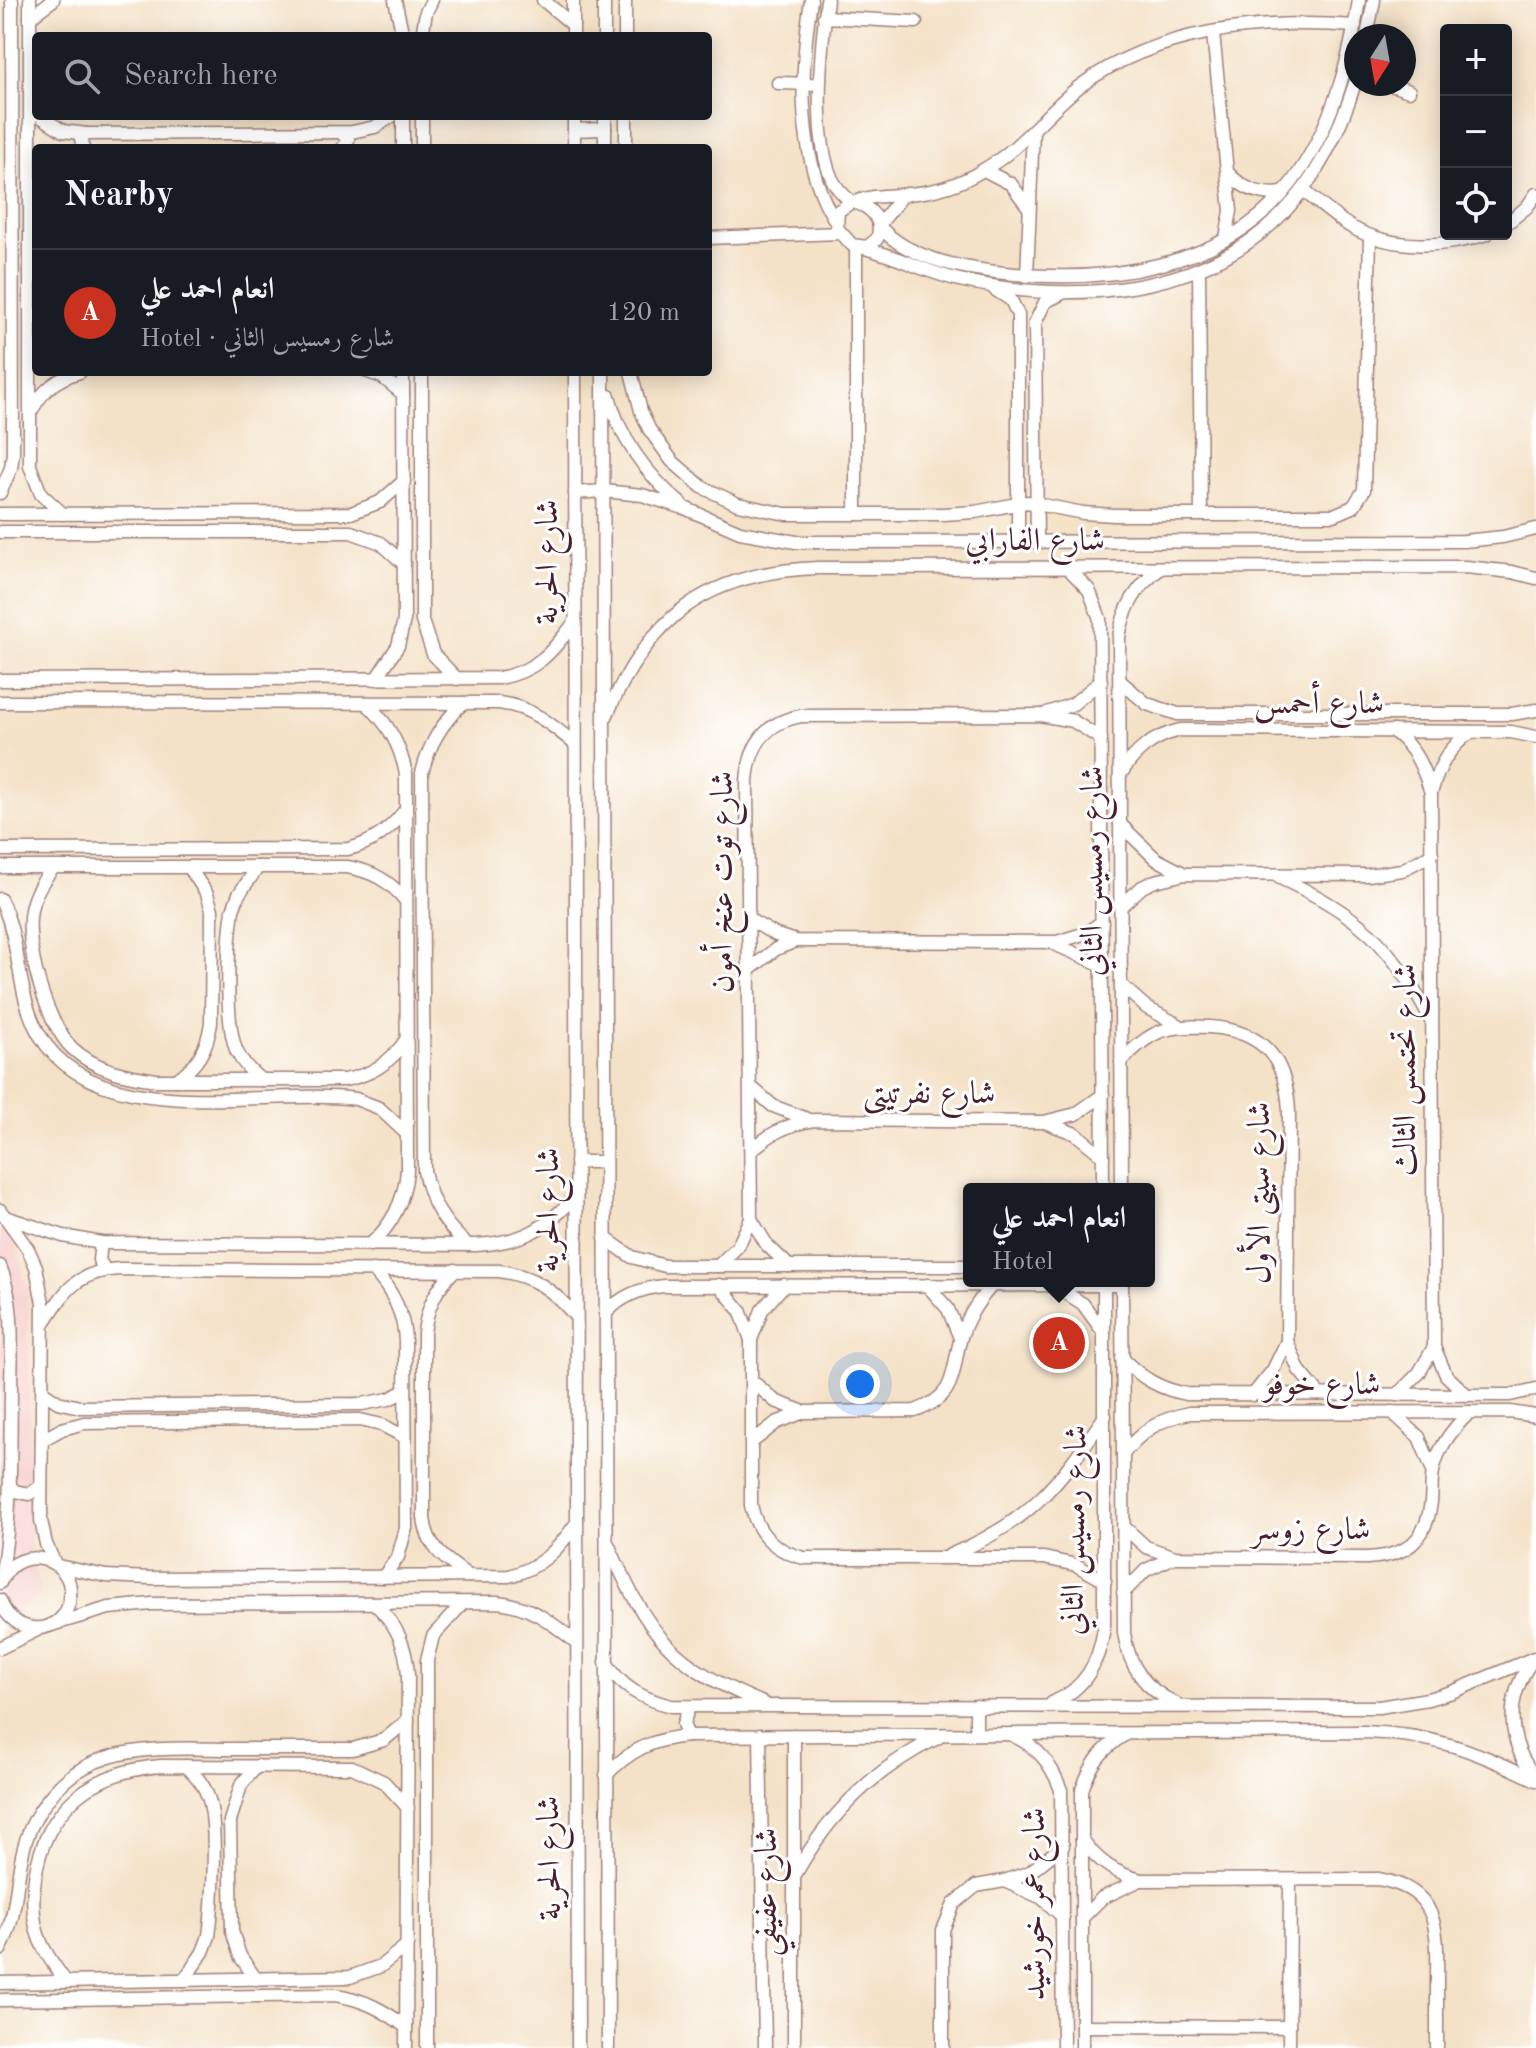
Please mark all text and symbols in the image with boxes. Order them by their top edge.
north arrow [1344,24,1416,96]
map controls [1440,24,1512,240]
button: + [1440,24,1512,96]
search box [32,32,712,120]
icon: search [60,54,104,98]
text: Search here [124,61,278,91]
button: − [1440,96,1512,168]
button: locate [1440,168,1512,240]
text: Nearby [64,179,174,213]
text: انعام احمد علي [140,275,275,305]
text: A [80,300,100,326]
text: 120 m [607,300,680,326]
text: Hotel · شارع رمسيس الثاني [140,326,394,352]
street label: شارع الحرية [533,500,573,624]
street label: شارع الفارابي [965,526,1105,566]
street label: شارع أحمس [1254,680,1384,729]
street label: شارع رمسيس الثاني [1078,766,1118,976]
street label: شارع توت عنخ أمون [699,771,749,993]
street label: شارع تحتمس الثالث [1390,964,1431,1176]
street label: شارع نفرتيتى [863,1079,995,1119]
street label: شارع سيتى الأول [1236,1102,1285,1284]
street label: شارع الحرية [534,1148,574,1272]
popup [963,1183,1155,1287]
text: انعام احمد علي [992,1204,1126,1234]
text: Hotel [992,1249,1053,1275]
pin: A [1033,1313,1085,1373]
your location [840,1364,880,1404]
street label: شارع خوفو [1261,1370,1381,1410]
street label: شارع رمسيس الثاني [1058,1425,1102,1636]
street label: شارع زوسر [1249,1515,1370,1555]
street label: شارع الحرية [534,1795,576,1921]
street label: شارع عمر خورشيد [1020,1808,1060,2000]
street label: شارع عفيفي [752,1828,796,1956]

